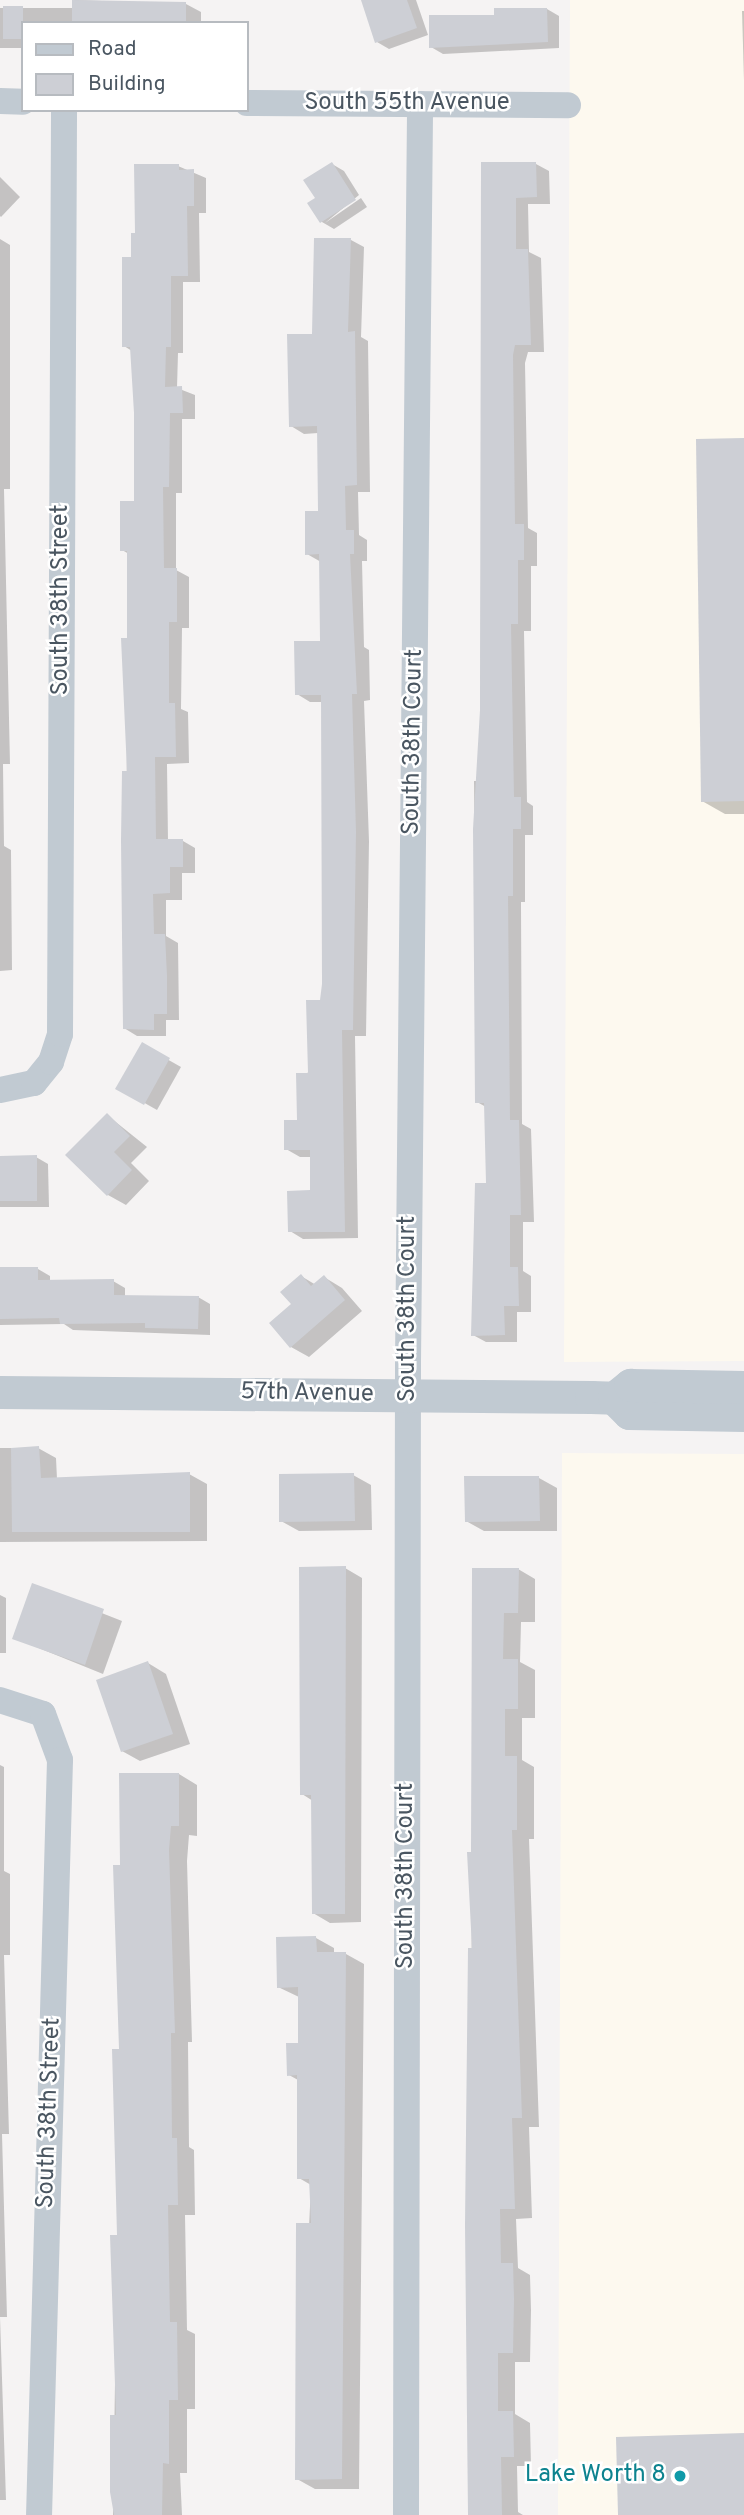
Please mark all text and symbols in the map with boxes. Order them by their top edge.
legend [21,21,248,112]
text: Road [88,36,137,63]
text: Building [88,71,166,98]
street label: South 55th Avenue [304,90,510,118]
street label: South 38th Street [48,504,76,696]
street label: South 38th Court [398,649,430,835]
street label: South 38th Court [395,1216,423,1402]
street label: 57th Avenue [240,1378,374,1410]
street label: South 38th Court [393,1783,421,1969]
street label: South 38th Street [32,2017,68,2209]
place label: Lake Worth 8 [524,2462,666,2490]
marker: Lake Worth 8 [672,2468,688,2484]

